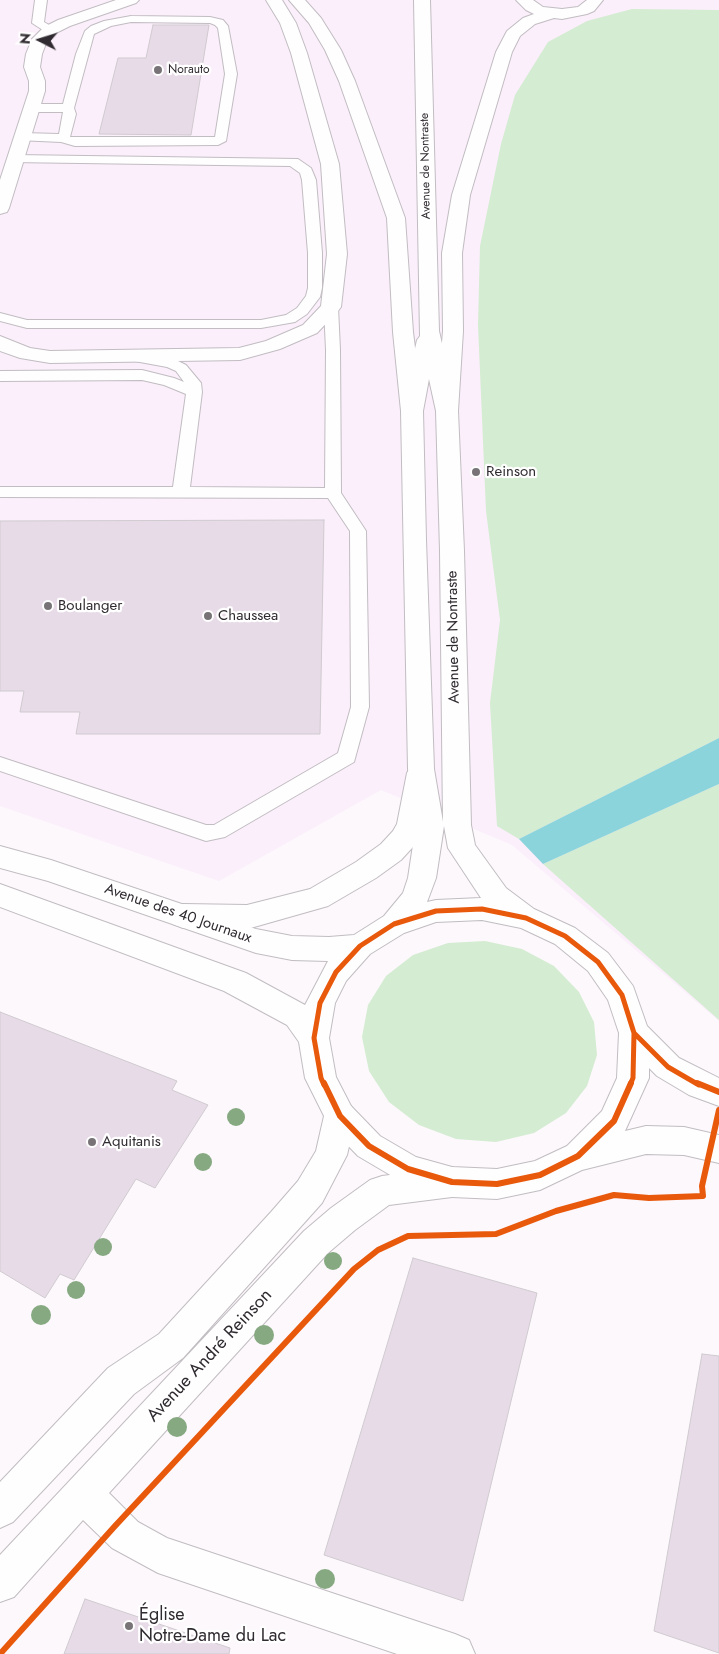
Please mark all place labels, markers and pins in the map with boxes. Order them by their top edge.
place label: Norauto [168,63,209,77]
marker: Norauto [152,64,164,76]
place label: Reinson [486,463,536,481]
marker: Reinson [470,466,482,478]
place label: Boulanger [58,597,122,615]
marker: Boulanger [42,600,54,612]
place label: Chaussea [218,607,278,625]
marker: Chaussea [202,610,214,622]
place label: Aquitanis [102,1133,161,1151]
marker: Aquitanis [86,1136,98,1148]
place label: Église Notre-Dame du Lac [139,1605,286,1648]
marker: Église Notre-Dame du Lac [123,1620,135,1632]

